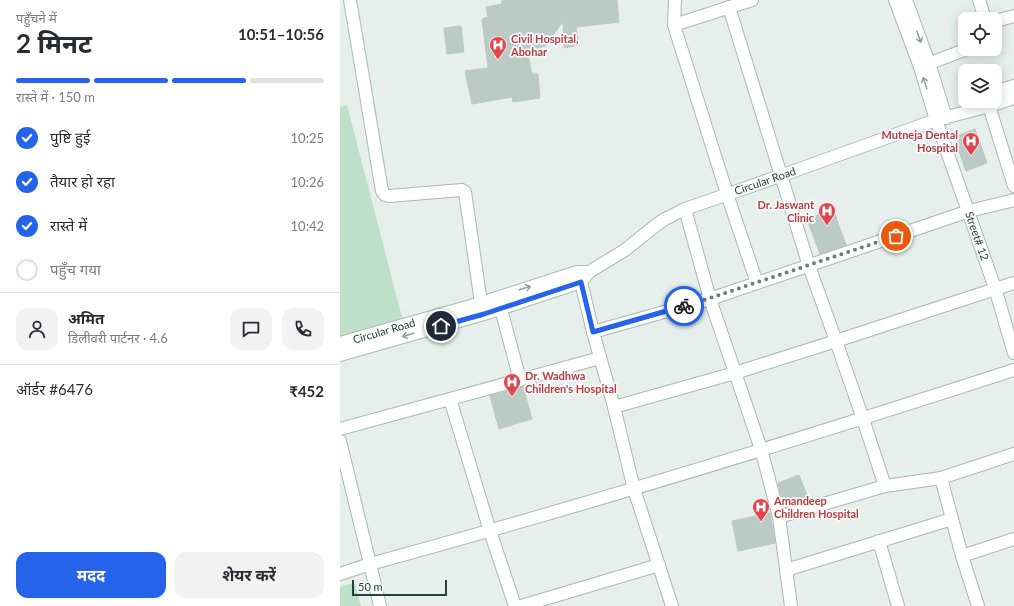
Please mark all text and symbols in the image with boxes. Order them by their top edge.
text: पहुँचने में [16,10,57,26]
map controls [958,12,1002,108]
button: locate [958,12,1002,56]
text: 10:51–10:56 [238,25,324,43]
text: 2 मिनट [16,27,92,59]
one-way arrow [916,30,924,42]
place label: Civil Hospital, Abohar [510,32,579,58]
hospital icon: Civil Hospital, Abohar [488,35,508,60]
button: layers [958,64,1002,108]
one-way arrow [920,77,928,89]
text: रास्ते में · 150 m [16,89,95,105]
icon: check [16,127,38,149]
text: पुष्टि हुई [50,128,90,146]
place label: Mutneja Dental Hospital [882,128,958,154]
text: 10:25 [291,130,324,146]
hospital icon: Mutneja Dental Hospital [961,131,981,156]
street label: Circular Road [732,164,797,197]
icon: check [16,171,38,193]
text: तैयार हो रहा [50,172,115,190]
text: 10:26 [291,174,324,190]
place label: Dr. Jaswant Clinic [758,198,815,224]
hospital icon: Dr. Jaswant Clinic [817,201,837,226]
street label: Street# 12 [963,210,992,262]
icon: check [16,215,38,237]
text: रास्ते में [50,216,87,234]
text: 10:42 [291,218,324,234]
pin [879,219,913,253]
icon: bag [885,225,907,247]
text: पहुँच गया [50,260,101,278]
one-way arrow [519,284,531,292]
courier [664,286,704,326]
icon: bike [673,295,695,317]
button: person [16,308,58,350]
button: chat [230,308,272,350]
button: phone [282,308,324,350]
text: अमित [68,309,104,327]
pin [424,309,458,343]
street label: Circular Road [351,315,417,346]
icon: home [430,315,452,337]
text: डिलीवरी पार्टनर · 4.6 [68,330,168,346]
one-way arrow [402,332,415,339]
place label: Dr. Wadhwa Children's Hospital [525,369,617,395]
hospital icon: Dr. Wadhwa Children's Hospital [502,372,522,397]
text: ऑर्डर #6476 [16,380,93,398]
text: ₹452 [289,382,324,400]
place label: Amandeep Children Hospital [773,494,859,520]
hospital icon: Amandeep Children Hospital [751,497,771,522]
button: मदद [16,552,166,598]
button: शेयर करें [174,552,324,598]
scale bar [352,578,447,597]
text: 50 m [358,580,383,593]

